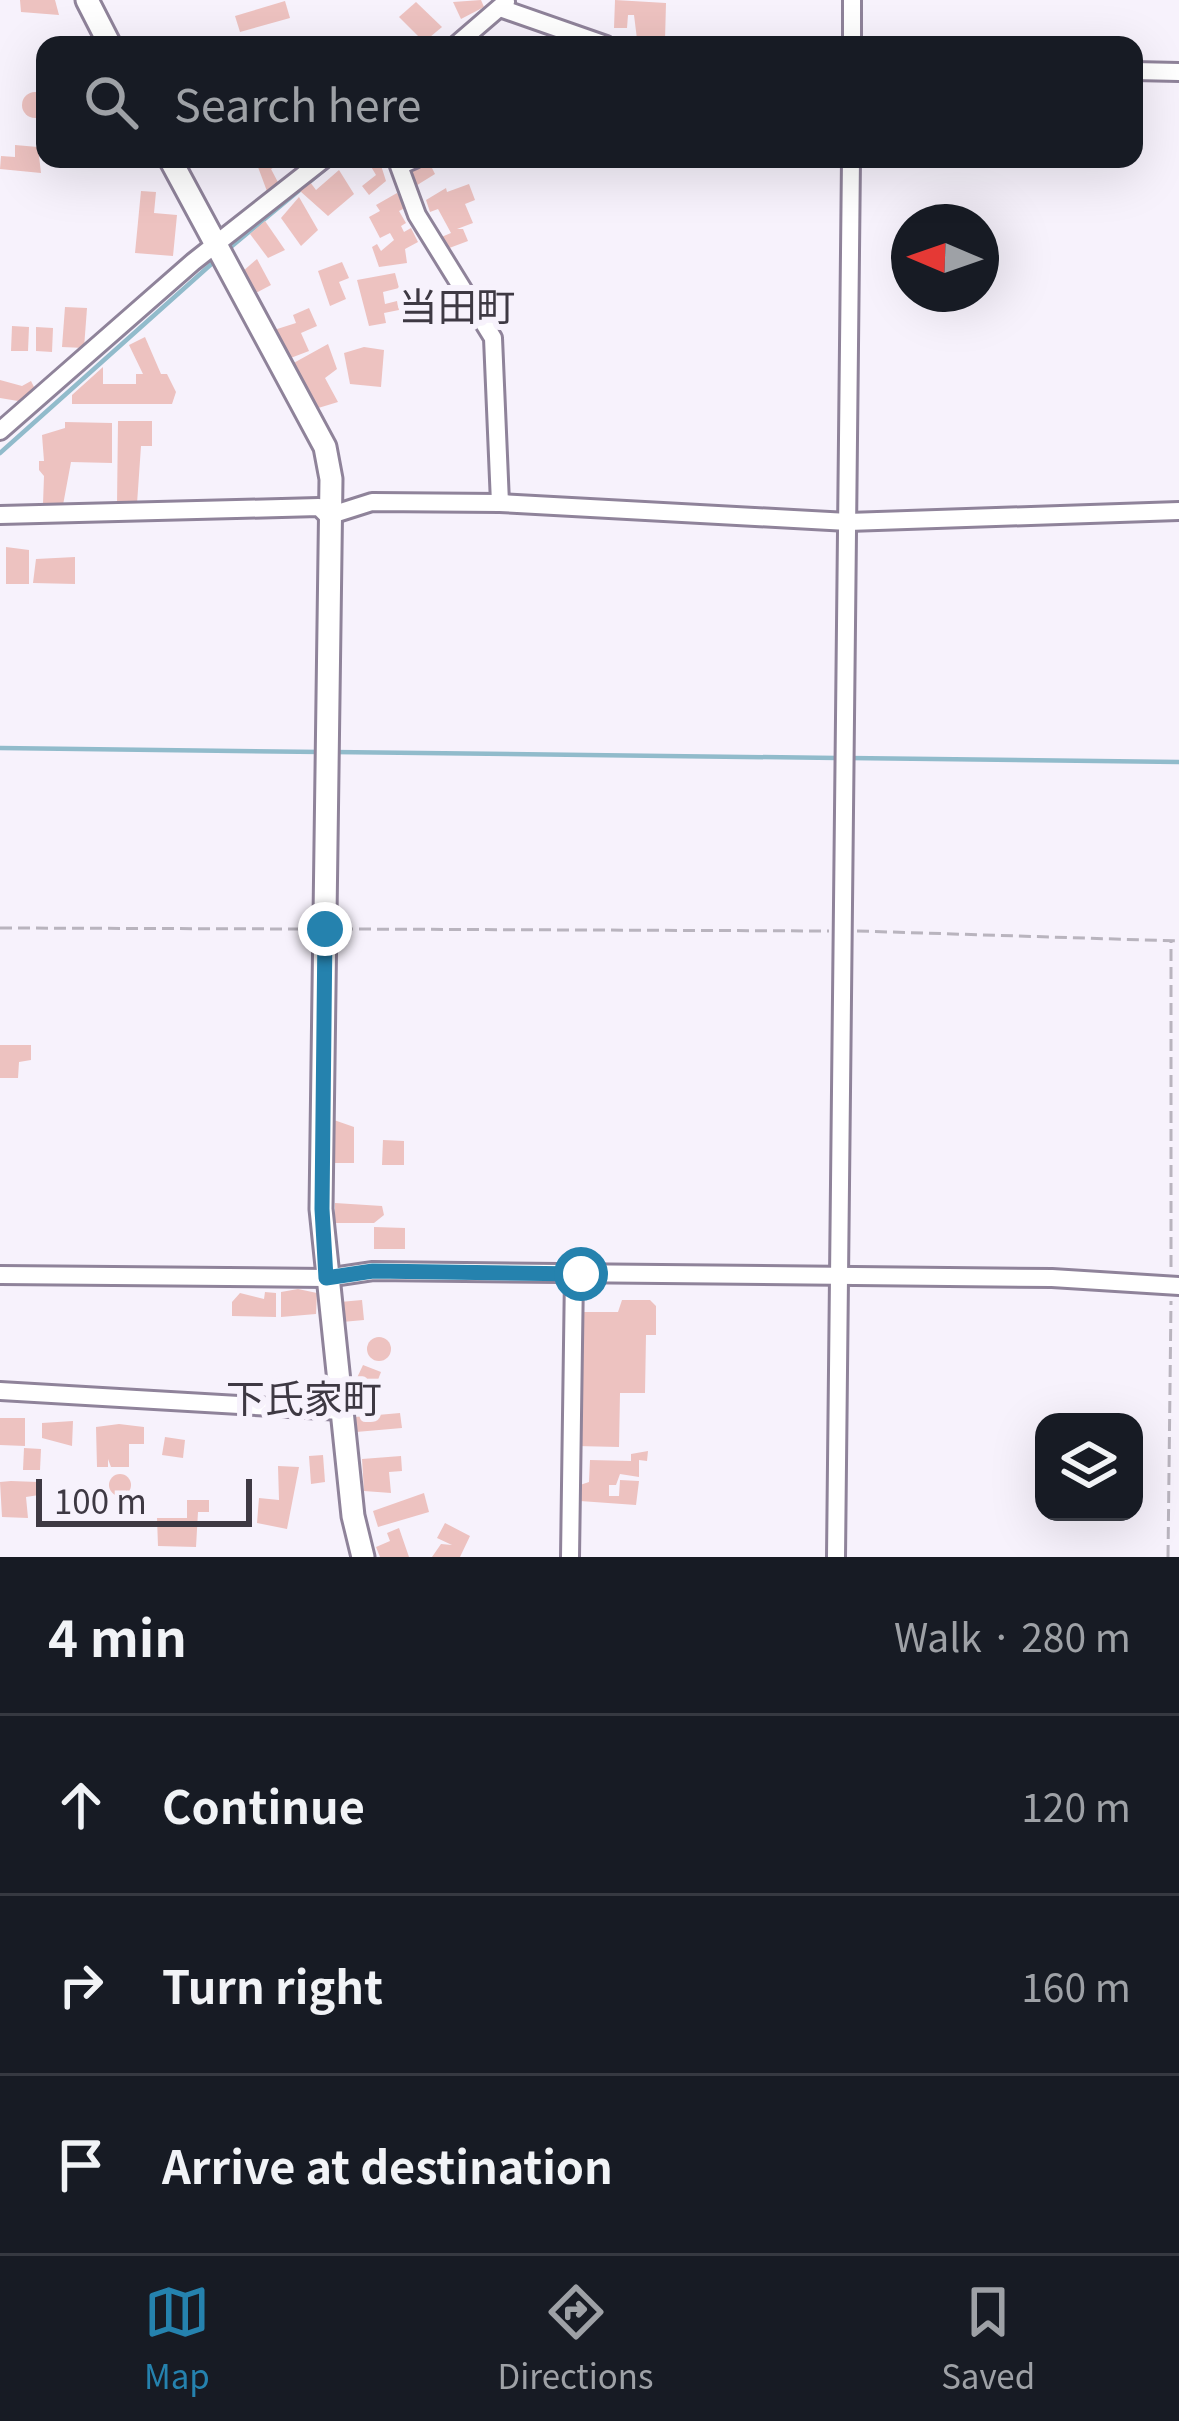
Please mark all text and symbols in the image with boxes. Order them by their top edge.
search box [36,36,1143,168]
icon: search [78,69,144,135]
text: Search here [174,70,421,135]
north arrow [891,204,999,312]
district label: 当田町 [398,276,516,332]
route end [298,902,352,956]
route start [554,1247,608,1301]
district label: 下氏家町 [226,1368,382,1424]
map controls [1035,1413,1143,1521]
button: layers [1035,1413,1143,1521]
scale bar [36,1473,252,1526]
text: 100 m [54,1476,147,1524]
text: 4 min [48,1598,187,1672]
text: Walk · 280 m [894,1607,1131,1663]
icon: ahead [48,1772,114,1838]
text: Continue [162,1772,365,1837]
text: 120 m [1021,1777,1131,1833]
icon: right [48,1952,114,2018]
text: Turn right [162,1952,383,2017]
text: 160 m [1021,1957,1131,2013]
icon: arrive [48,2132,114,2198]
text: Arrive at destination [162,2132,613,2197]
tab: Map [144,2279,210,2399]
tab: Directions [498,2279,653,2399]
tab: Saved [941,2279,1035,2399]

